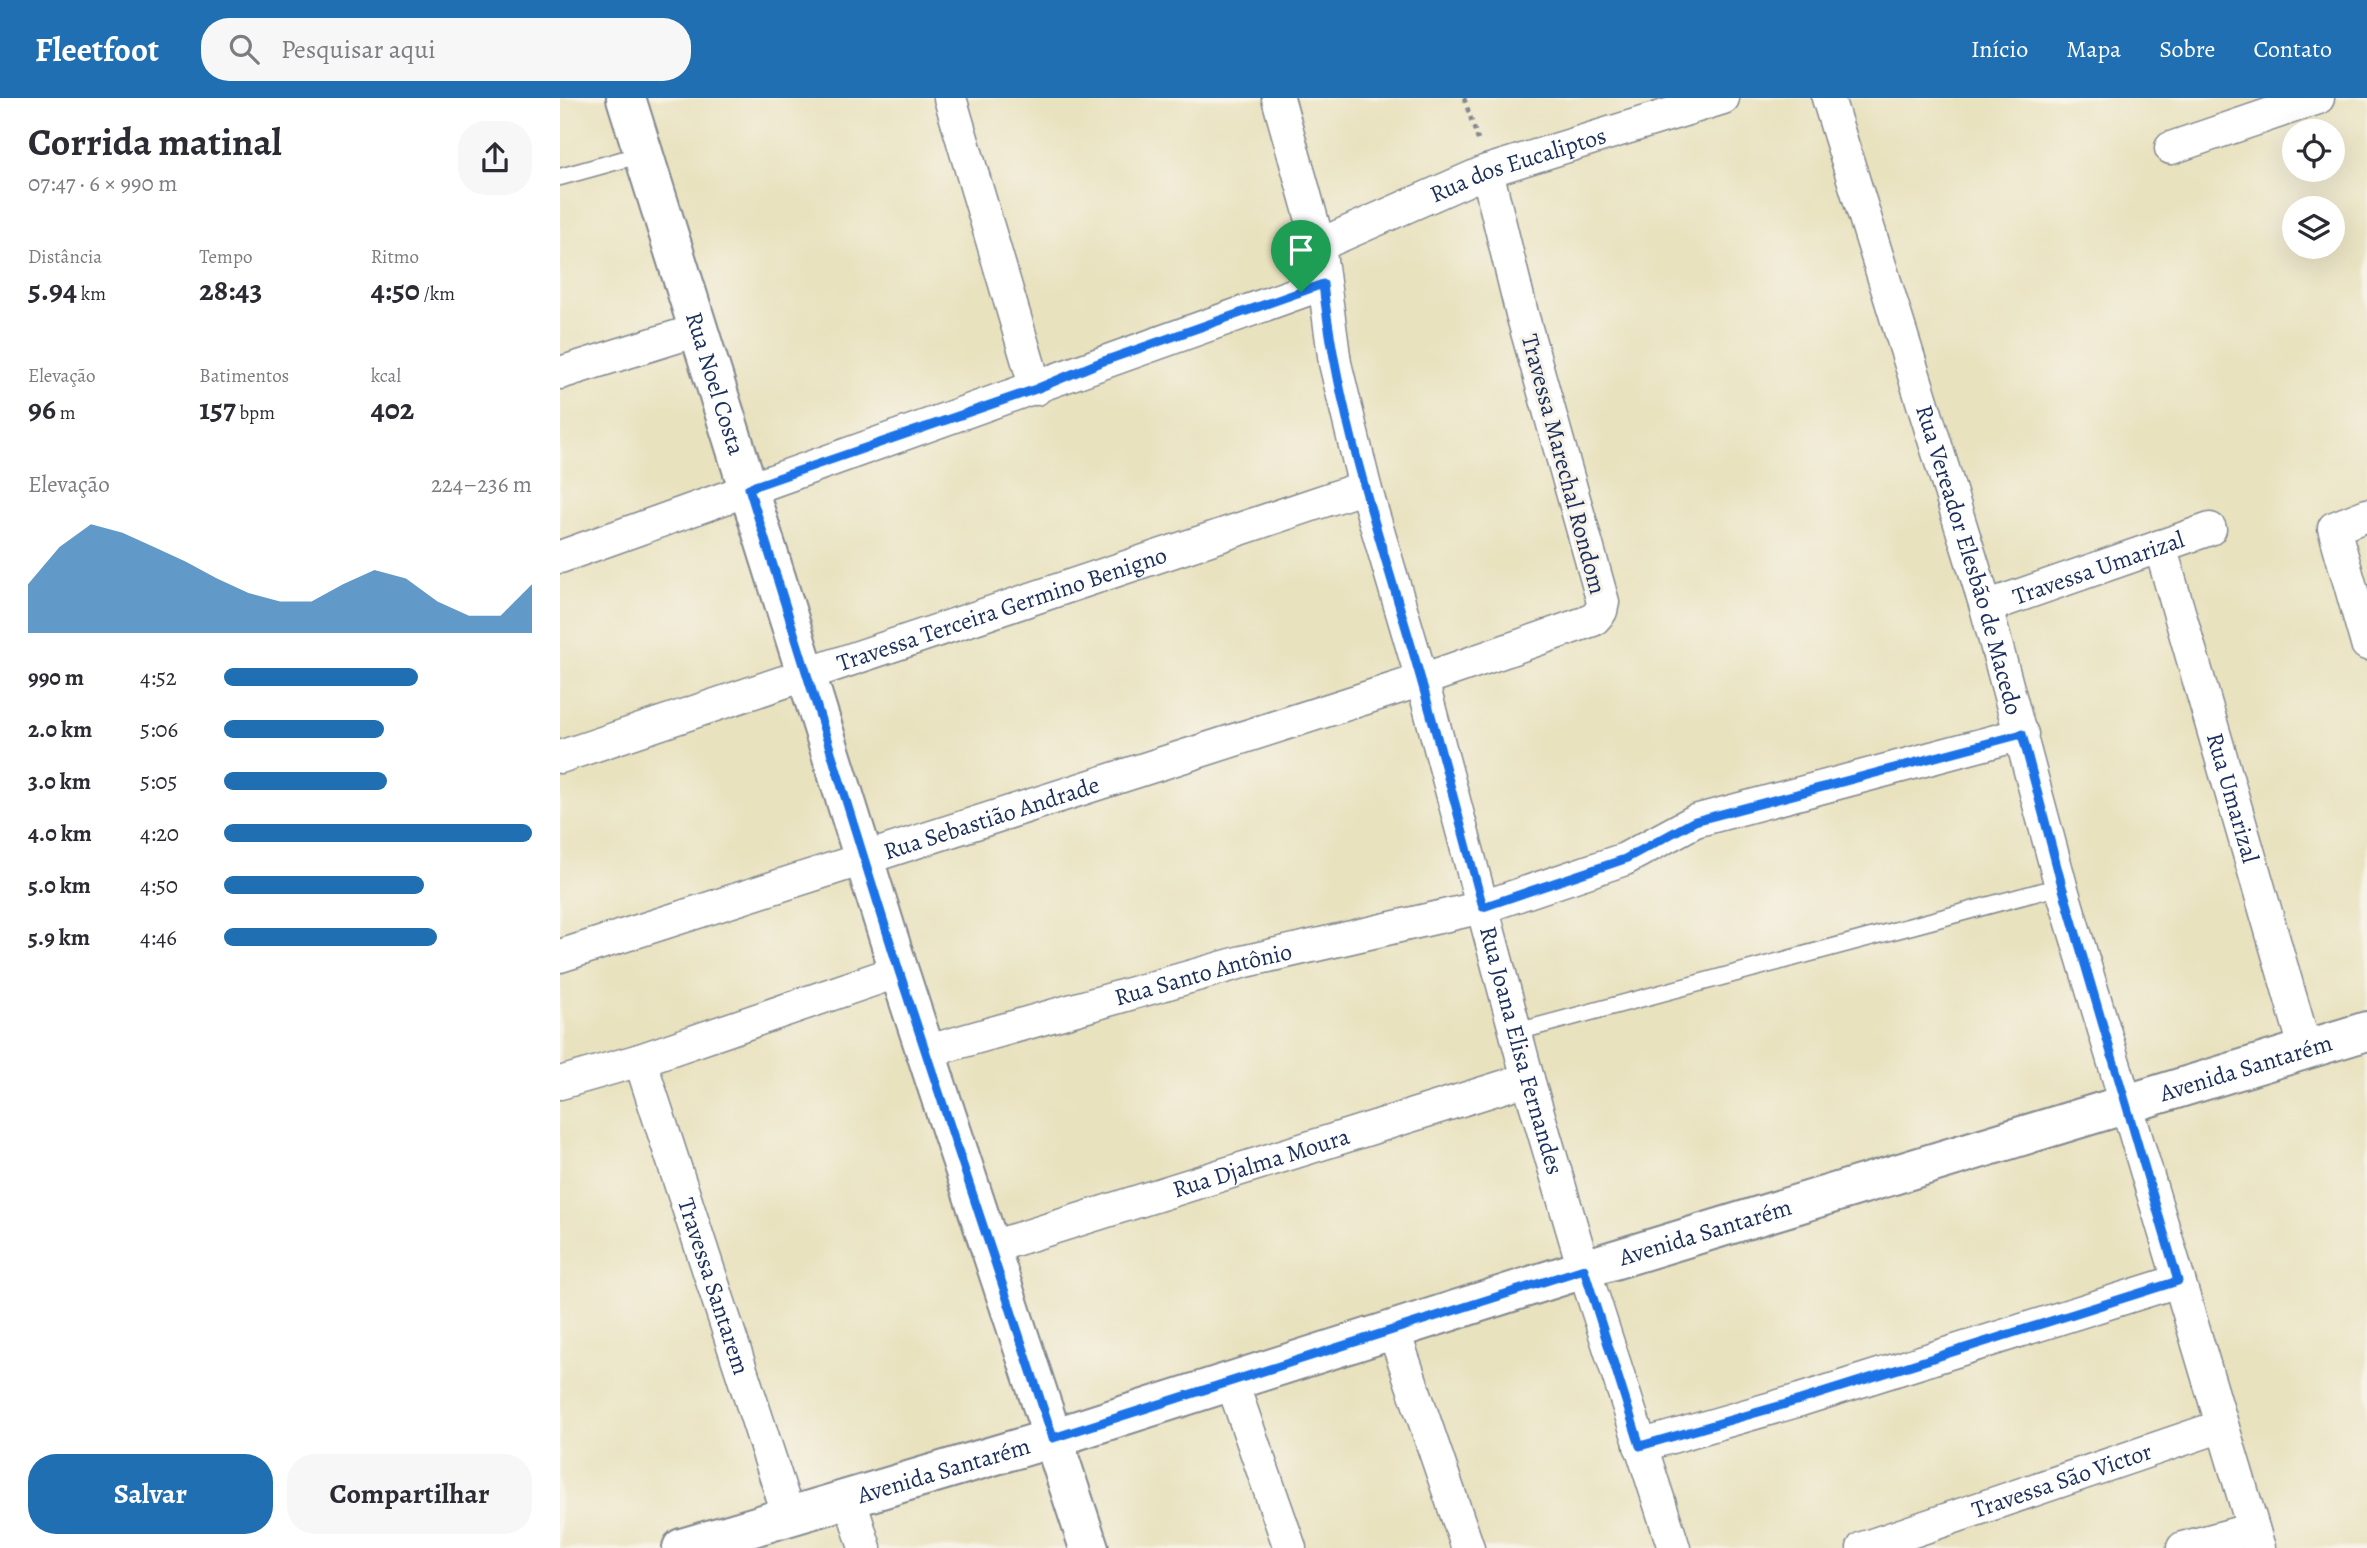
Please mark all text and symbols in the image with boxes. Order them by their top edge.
search box [201,18,691,81]
text: Fleetfoot [35,27,159,72]
icon: search [225,30,263,68]
text: Pesquisar aqui [281,32,436,67]
text: Início [1971,33,2028,65]
text: Mapa [2066,33,2121,65]
text: Sobre [2159,33,2215,65]
text: Contato [2253,33,2332,65]
text: Corrida matinal [28,116,282,168]
street label: Rua dos Eucaliptos [1425,119,1610,210]
map controls [2282,119,2345,259]
button: locate [2282,119,2345,182]
button: share [458,121,532,195]
text: 07:47 · 6 × 990 m [28,168,177,199]
button: layers [2282,196,2345,259]
pin [1271,220,1331,292]
icon: arrive [1282,231,1320,269]
text: Distância [28,244,102,270]
text: Tempo [199,244,252,270]
text: Ritmo [371,244,419,270]
text: 5.94 [28,270,77,310]
text: 28:43 [199,270,262,310]
text: 4:50 [371,270,420,310]
text: km [77,281,106,307]
text: /km [420,281,455,307]
street label: Rua Noel Costa [678,308,753,460]
street label: Travessa Marechal Rondom [1514,330,1614,598]
text: Elevação [28,363,96,389]
text: Batimentos [199,363,289,389]
text: kcal [371,363,401,389]
text: 96 [28,389,56,429]
text: 157 [199,389,236,429]
text: 402 [371,389,414,429]
text: m [56,400,75,426]
text: bpm [236,400,275,426]
street label: Rua Vereador Elesbão de Macedo [1908,401,2030,718]
text: Elevação [28,469,110,500]
text: 224–236 m [431,469,532,500]
street label: Travessa Umarizal [2008,523,2189,612]
street label: Travessa Terceira Germino Benigno [833,539,1171,679]
text: 990 m [28,662,84,693]
text: 4:52 [140,662,177,693]
text: 2.0 km [28,714,92,745]
text: 5:06 [140,714,178,745]
street label: Rua Umarizal [2199,729,2267,867]
text: 3.0 km [28,766,91,797]
text: 5:05 [140,766,178,797]
street label: Rua Sebastião Andrade [879,768,1103,867]
text: 4.0 km [28,818,92,849]
text: 4:20 [140,818,179,849]
text: 5.0 km [28,870,91,901]
text: 4:50 [140,870,178,901]
text: 5.9 km [28,922,90,953]
text: 4:46 [140,922,177,953]
street label: Rua Joana Elisa Fernandes [1472,923,1571,1178]
street label: Rua Santo Antônio [1111,935,1295,1013]
street label: Avenida Santarém [2155,1026,2336,1109]
street label: Rua Djalma Moura [1169,1120,1354,1205]
street label: Avenida Santarém [1614,1191,1796,1274]
street label: Travessa Santarem [670,1194,757,1379]
street label: Avenida Santarém [853,1430,1034,1511]
street label: Travessa São Victor [1968,1435,2156,1526]
button: Salvar [28,1454,273,1534]
button: Compartilhar [287,1454,532,1534]

